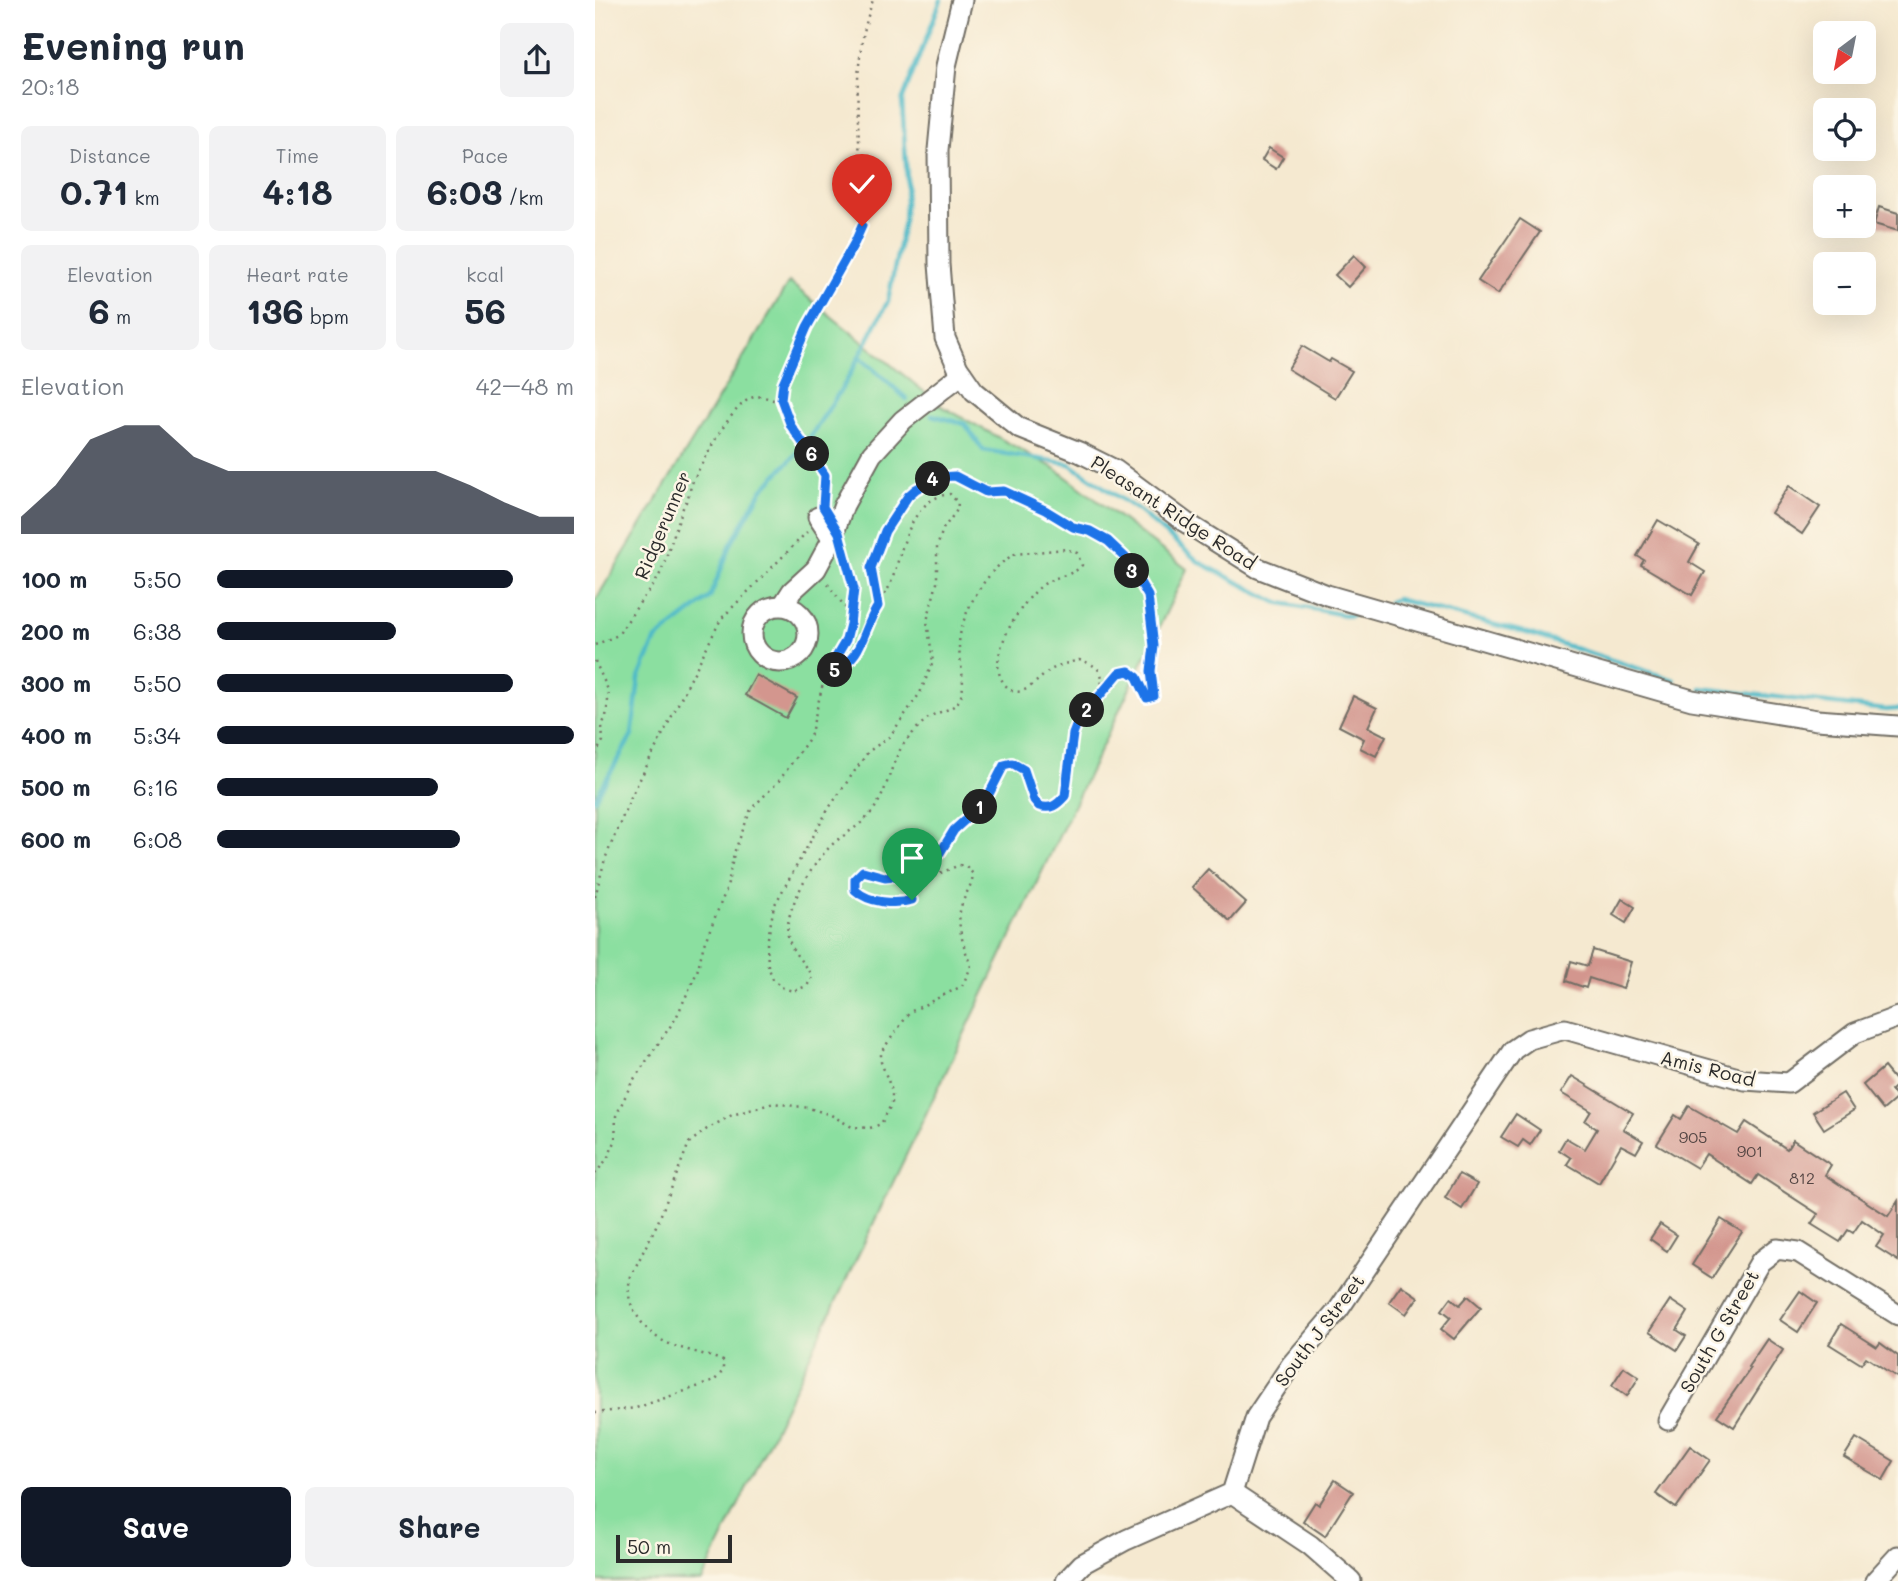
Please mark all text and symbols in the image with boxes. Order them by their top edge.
text: Evening run [21,20,245,70]
north arrow [1813,21,1876,84]
map controls [1813,21,1876,315]
button: share [500,23,574,97]
text: 20:18 [21,71,79,101]
button: locate [1813,98,1876,161]
text: Distance [69,143,151,168]
text: Time [276,143,319,168]
text: Pace [462,143,508,168]
pin [832,154,892,226]
icon: check [843,165,881,203]
text: 0.71 [60,168,128,214]
text: 4:18 [262,168,333,214]
text: 6:03 [427,168,502,214]
button: + [1813,175,1876,238]
text: km [128,185,160,210]
text: /km [502,185,544,210]
button: − [1813,252,1876,315]
text: Elevation [67,262,152,287]
text: Heart rate [246,262,349,287]
text: kcal [466,262,504,287]
text: 6 [89,287,110,333]
text: 136 [246,287,304,333]
text: 56 [464,287,506,333]
text: m [110,304,131,329]
text: bpm [304,304,349,329]
text: Elevation [21,371,124,401]
text: 42–48 m [476,371,574,401]
pin: 6 [795,436,829,472]
text: 6 [806,441,817,466]
street label: Pleasant Ridge Road [1087,449,1261,575]
pin: 4 [915,462,951,496]
text: 4 [926,466,939,491]
street label: Ridgerunner [628,467,696,583]
pin: 3 [1115,554,1149,588]
text: 3 [1126,558,1137,583]
text: 100 m [21,564,87,594]
text: 5:50 [133,564,181,594]
text: 200 m [21,616,90,646]
text: 6:38 [133,616,181,646]
pin: 5 [817,652,853,688]
text: 5 [829,657,840,682]
text: 300 m [21,668,91,698]
text: 5:50 [133,668,181,698]
pin: 2 [1070,692,1105,728]
text: 2 [1081,697,1092,722]
text: 400 m [21,720,92,750]
text: 5:34 [133,720,181,750]
text: 500 m [21,772,91,802]
text: 6:16 [133,772,178,802]
pin: 1 [963,790,997,824]
text: 1 [975,794,984,819]
text: 600 m [21,824,91,854]
text: 6:08 [133,824,182,854]
pin [882,828,942,900]
icon: arrive [893,839,931,877]
street label: Amis Road [1658,1044,1758,1092]
house number: 905 [1679,1126,1707,1147]
house number: 901 [1737,1140,1763,1161]
house number: 812 [1789,1167,1815,1188]
street label: South G Street [1674,1265,1764,1397]
street label: South J Street [1269,1269,1369,1391]
button: Save [21,1487,291,1567]
button: Share [305,1487,574,1567]
scale bar [616,1532,731,1564]
text: 50 m [627,1534,671,1559]

